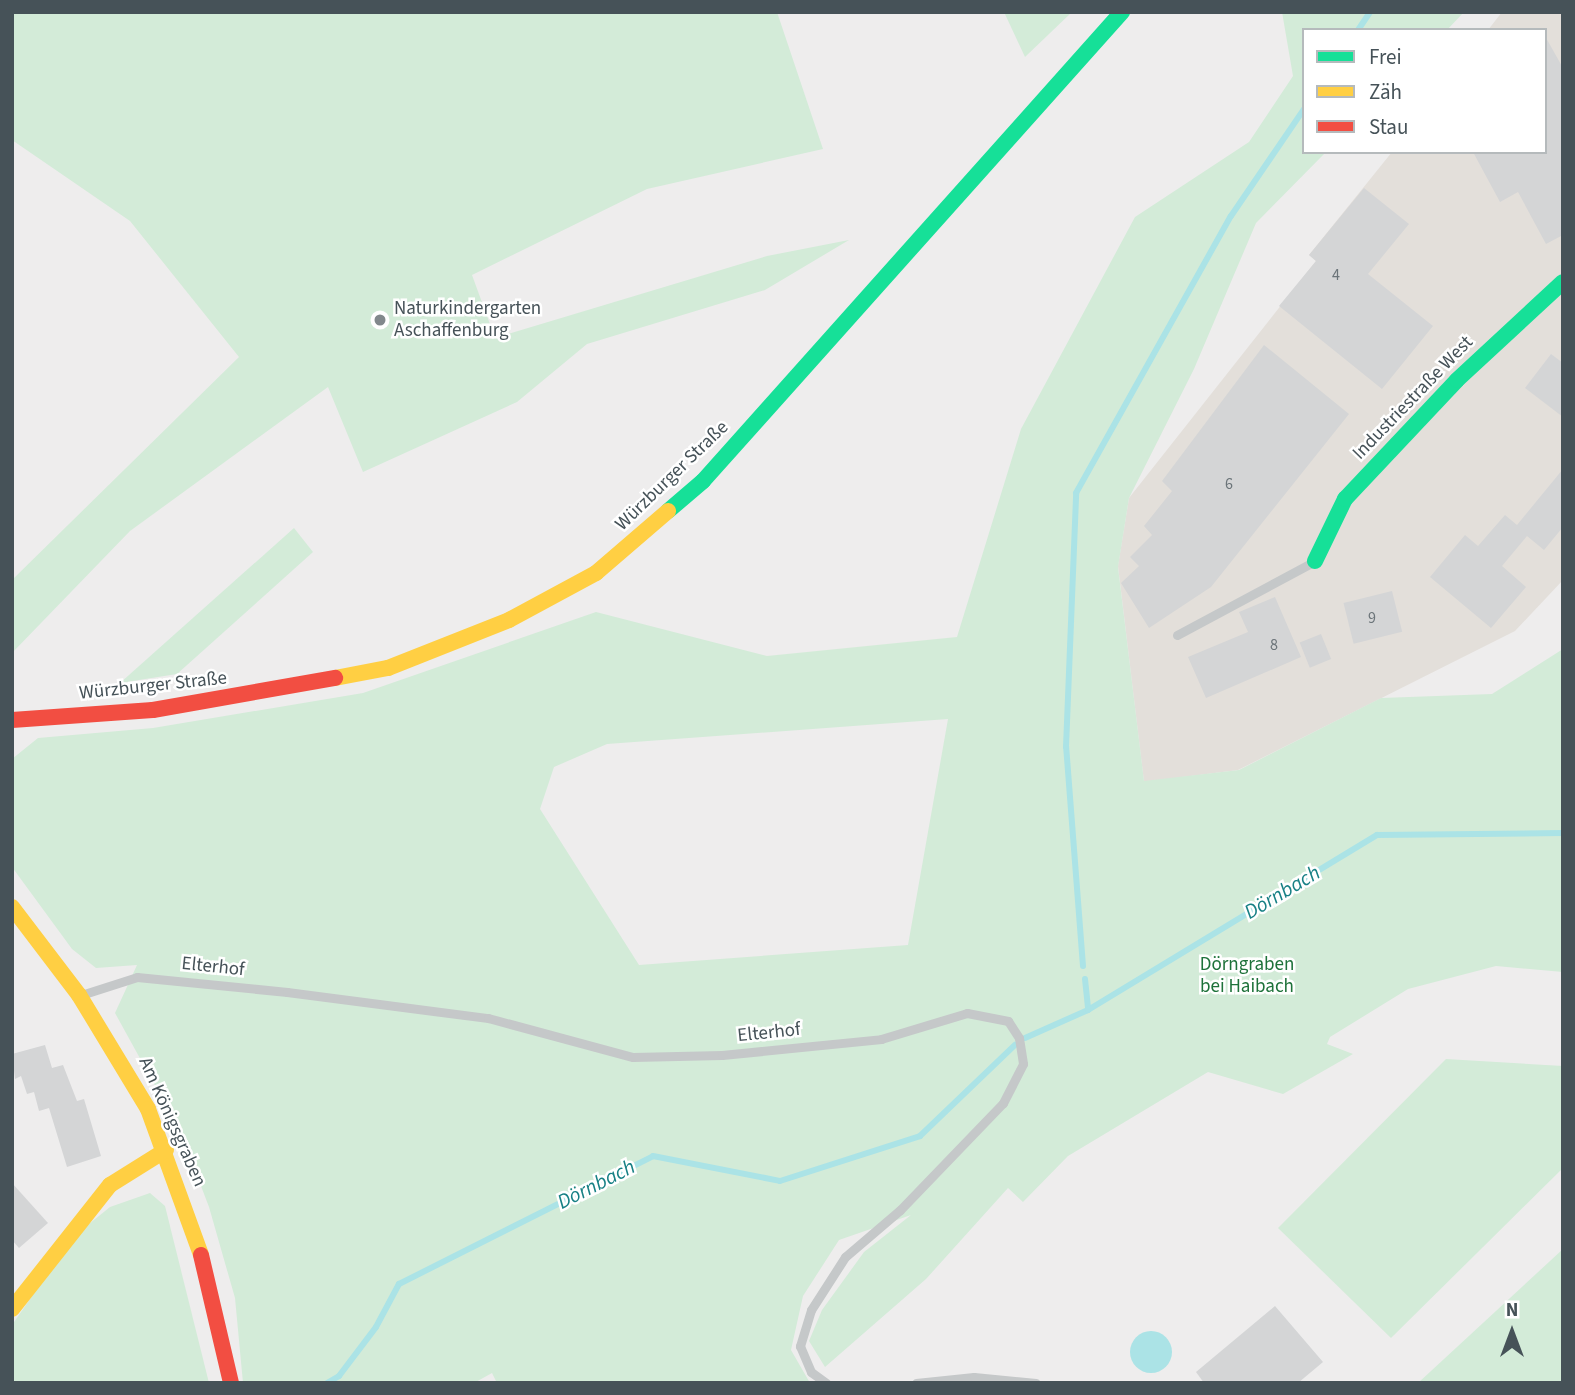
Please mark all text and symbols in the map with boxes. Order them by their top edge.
legend [1302,28,1547,154]
text: Frei [1369,42,1402,72]
text: Zäh [1369,77,1402,107]
text: Stau [1369,112,1408,142]
house number: 4 [1332,265,1340,285]
place label: Naturkindergarten Aschaffenburg [394,298,541,342]
marker: Naturkindergarten Aschaffenburg [372,312,388,328]
street label: Industriestraße West [1348,331,1478,465]
street label: Würzburger Straße [611,416,733,536]
house number: 6 [1225,474,1233,494]
house number: 9 [1368,608,1376,628]
house number: 8 [1270,635,1278,655]
street label: Würzburger Straße [78,667,228,705]
water label: Dörnbach [1239,860,1325,924]
street label: Elterhof [180,952,246,982]
park label: Dörngraben bei Haibach [1200,954,1294,998]
street label: Elterhof [736,1018,802,1048]
street label: Am Königsgraben [133,1054,211,1190]
water label: Dörnbach [553,1154,639,1214]
north arrow [1477,1297,1547,1367]
text: N [1506,1297,1518,1324]

